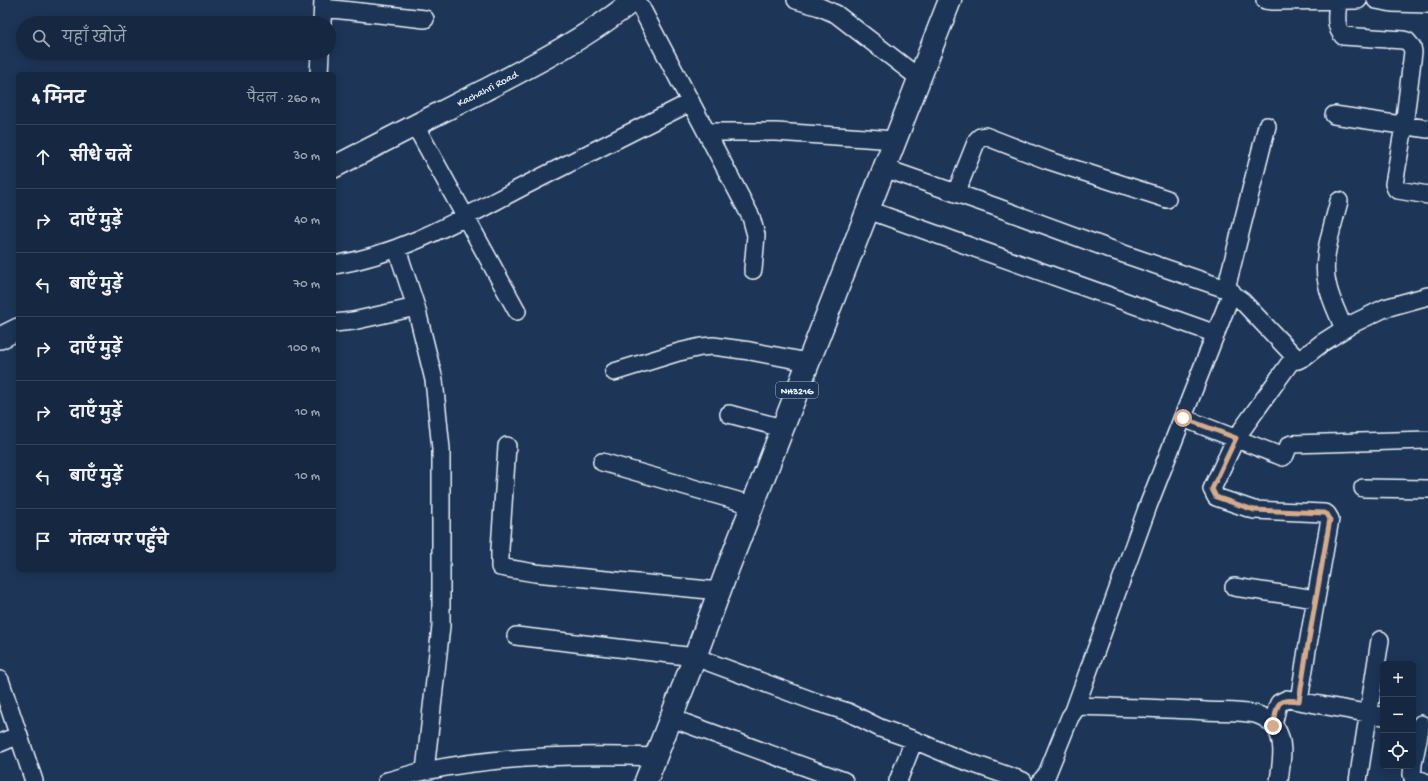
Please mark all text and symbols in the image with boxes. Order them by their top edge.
search box [16,16,336,60]
icon: search [30,27,52,49]
text: यहाँ खोजें [62,30,126,48]
street label: Kachahri Road [455,69,522,110]
text: 4 मिनट [32,90,85,110]
text: पैदल · 260 m [247,92,320,107]
icon: ahead [32,146,54,168]
text: सीधे चलें [70,149,131,167]
text: 30 m [294,149,320,164]
icon: right [32,210,54,232]
text: दाएँ मुड़ें [70,213,122,231]
text: 40 m [294,213,320,228]
icon: left [32,274,54,296]
text: बाएँ मुड़ें [70,277,122,295]
text: 70 m [294,277,320,292]
icon: right [32,338,54,360]
text: दाएँ मुड़ें [70,341,122,359]
text: 100 m [288,341,320,356]
road number: NH321G [776,382,818,398]
icon: right [32,402,54,424]
text: दाएँ मुड़ें [70,405,122,423]
text: 10 m [295,405,320,420]
route start [1174,409,1192,427]
icon: left [32,466,54,488]
text: बाएँ मुड़ें [70,469,122,487]
text: 10 m [295,469,320,484]
icon: arrive [32,530,54,552]
text: गंतव्य पर पहुँचे [70,533,168,551]
map controls [1380,661,1416,769]
button: + [1380,661,1416,697]
button: − [1380,697,1416,733]
route end [1264,717,1282,735]
button: locate [1380,733,1416,769]

